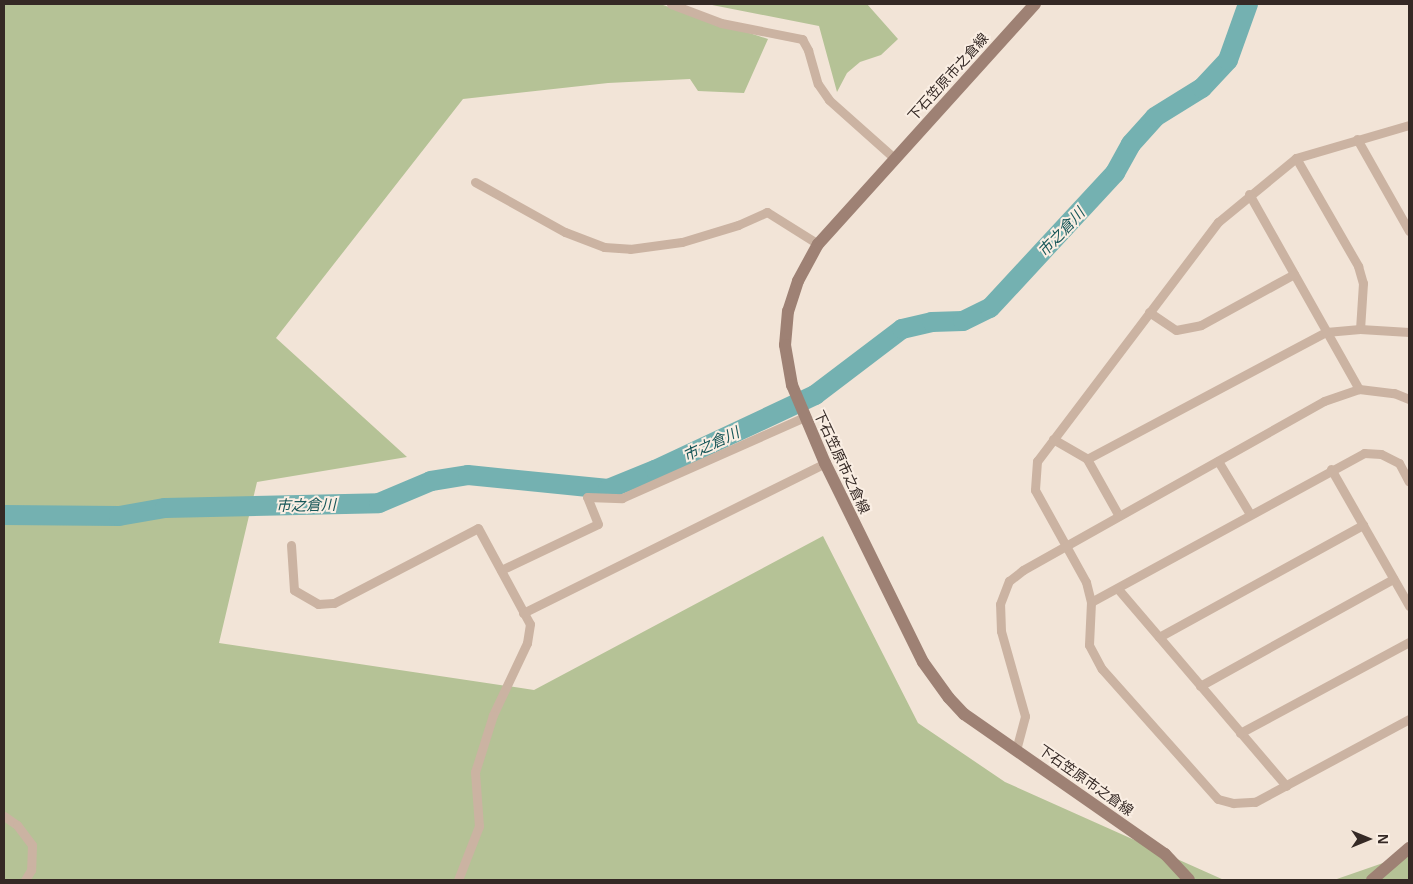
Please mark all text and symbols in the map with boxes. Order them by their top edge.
street label: 下石笠原市之倉線 [904,30,992,124]
water label: 市之倉川 [1034,204,1088,260]
street label: 下石笠原市之倉線 [811,408,873,516]
water label: 市之倉川 [680,423,742,465]
water label: 市之倉川 [276,495,336,515]
street label: 下石笠原市之倉線 [1035,741,1137,819]
north arrow [1343,814,1393,864]
text: N [1375,834,1391,844]

